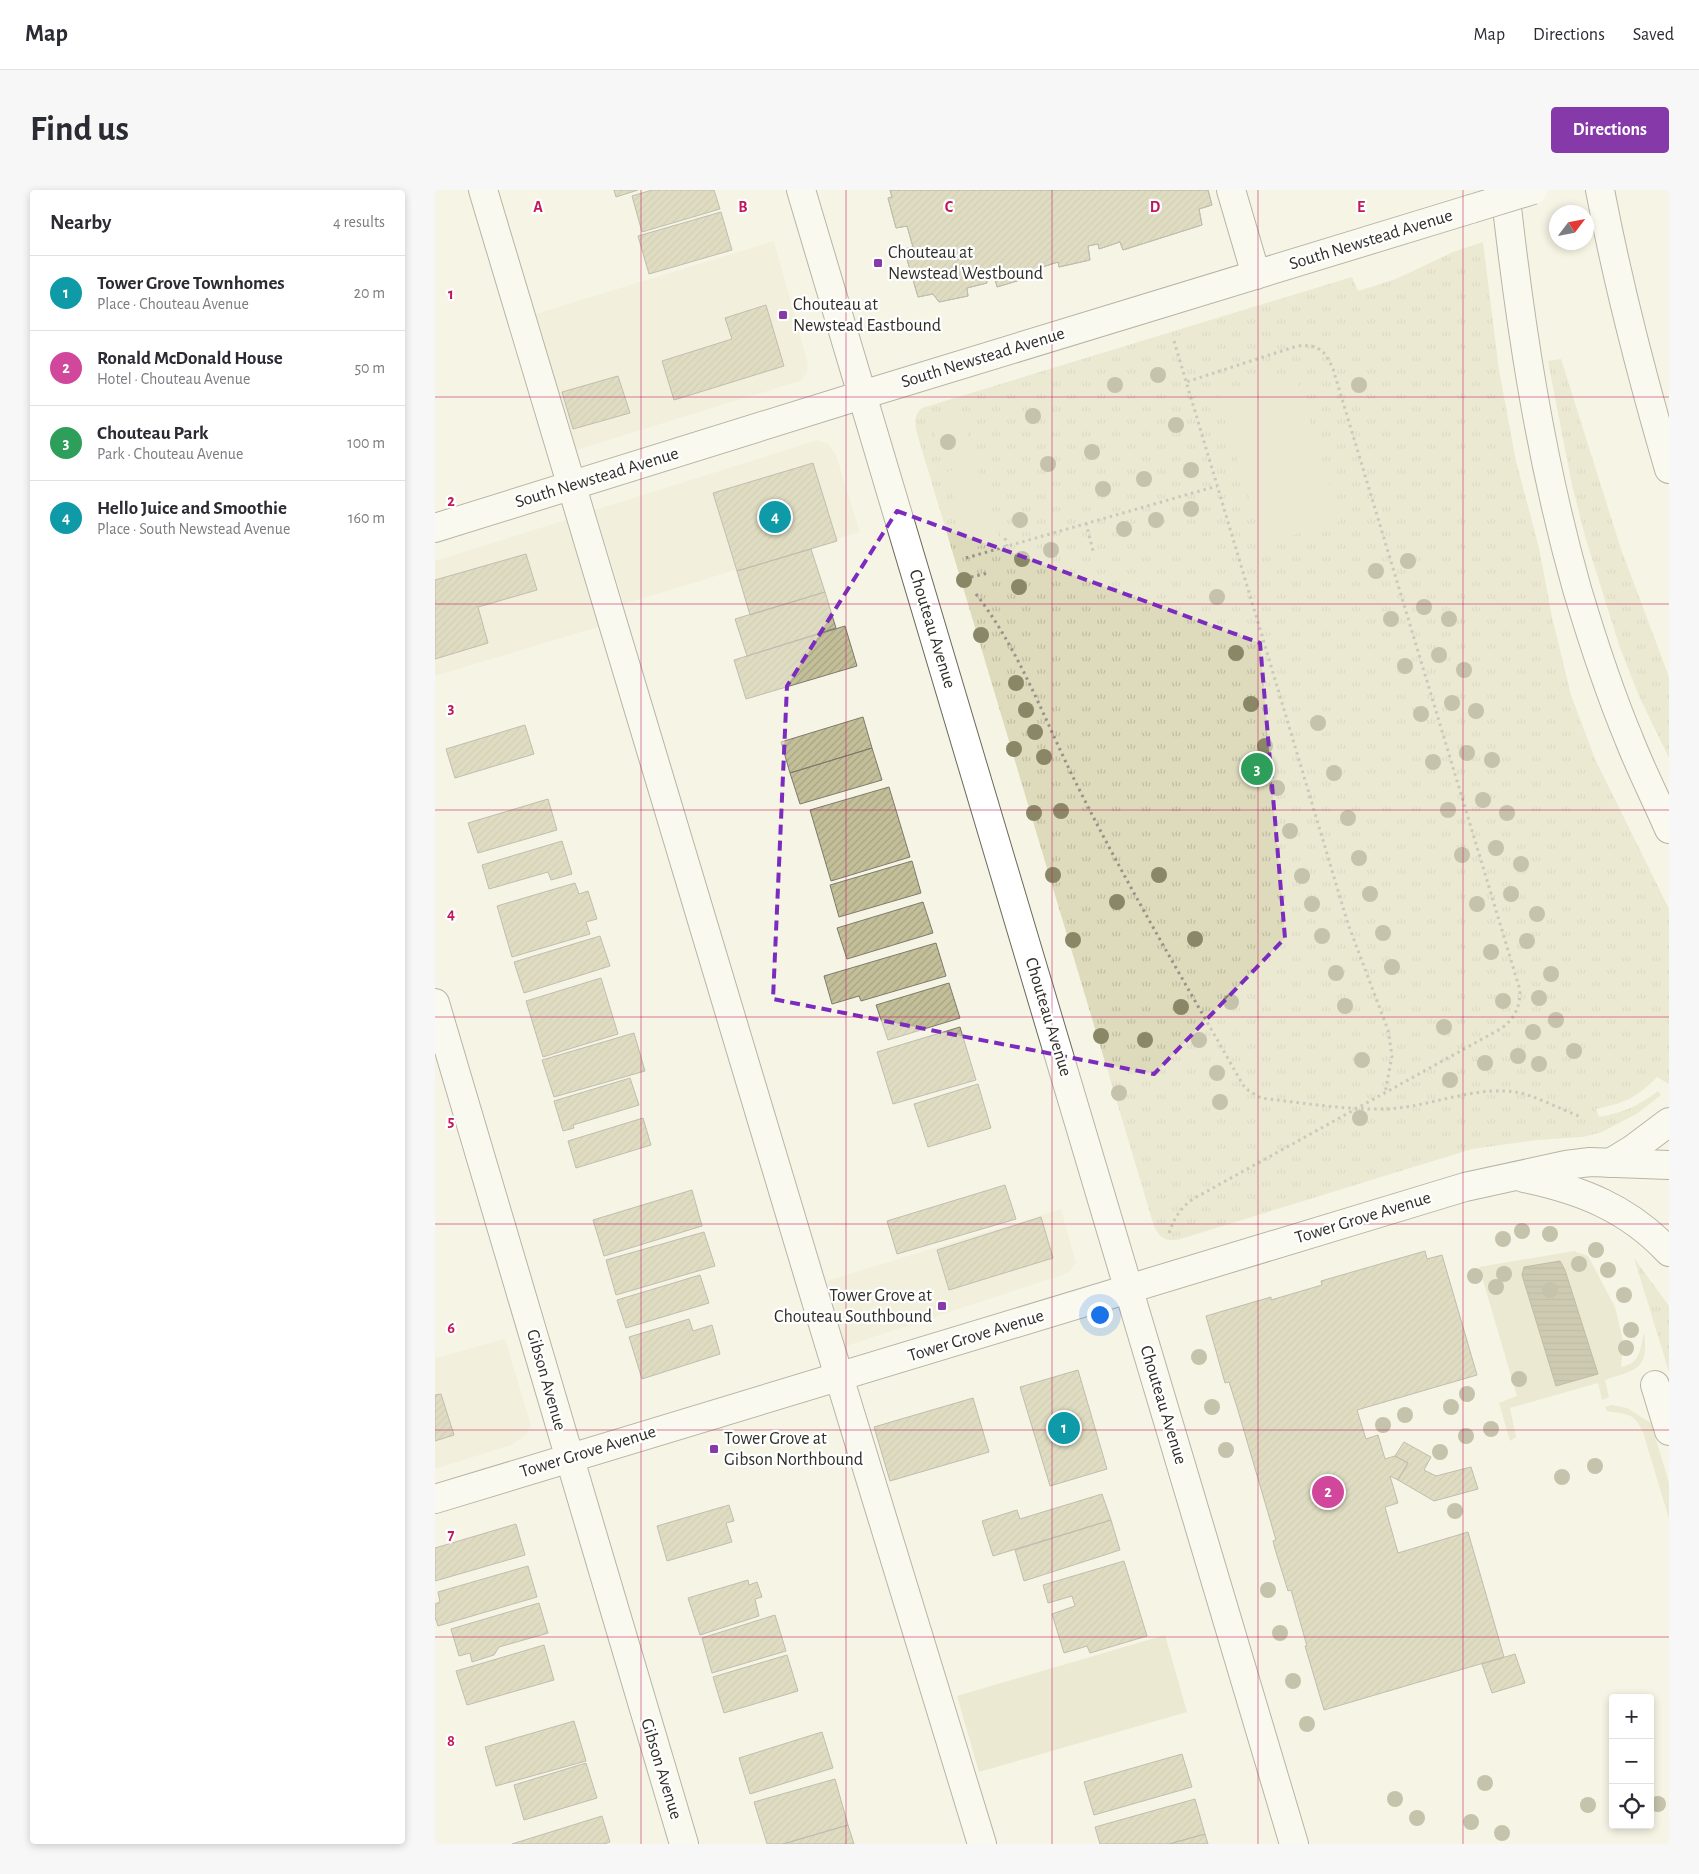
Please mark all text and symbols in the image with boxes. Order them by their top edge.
text: Map [25,22,68,46]
text: Map [1474,26,1505,44]
text: Directions [1533,26,1605,44]
text: Saved [1633,26,1674,44]
button: Directions [1551,107,1669,153]
text: Find us [30,112,129,147]
text: A [533,199,543,215]
text: B [738,199,748,215]
text: C [945,199,954,215]
text: D [1150,199,1161,215]
text: E [1357,199,1365,215]
north arrow [1549,205,1594,250]
street label: South Newstead Avenue [1287,207,1455,273]
text: Nearby [50,212,111,233]
text: 4 results [333,214,385,230]
place label: Chouteau at Newstead Westbound [888,244,1043,283]
marker: Chouteau at Newstead Westbound [872,257,884,269]
text: Tower Grove Townhomes [97,274,285,293]
text: 1 [63,285,69,301]
text: 20 m [354,285,385,301]
text: 1 [448,286,454,302]
text: Place · Chouteau Avenue [97,296,249,312]
place label: Chouteau at Newstead Eastbound [793,296,941,335]
marker: Chouteau at Newstead Eastbound [777,309,789,321]
street label: South Newstead Avenue [899,325,1067,391]
text: Ronald McDonald House [97,349,283,368]
text: 2 [62,360,70,376]
text: 50 m [354,360,385,376]
text: Hotel · Chouteau Avenue [97,371,250,387]
text: Chouteau Park [97,424,208,443]
text: 3 [63,435,69,451]
text: 100 m [347,435,385,451]
street label: South Newstead Avenue [513,445,681,511]
text: Park · Chouteau Avenue [97,446,243,462]
text: 2 [447,493,455,509]
pin: 4 [759,498,791,536]
text: Hello Juice and Smoothie [97,499,287,518]
text: 4 [62,510,70,526]
text: 160 m [348,510,385,526]
text: Place · South Newstead Avenue [97,521,290,537]
street label: Chouteau Avenue [905,567,959,691]
text: 3 [448,700,455,716]
pin: 3 [1241,750,1273,788]
text: 4 [447,906,455,922]
street label: Chouteau Avenue [1021,955,1075,1079]
text: 5 [448,1113,455,1129]
street label: Tower Grove Avenue [1293,1189,1433,1247]
place label: Tower Grove at Chouteau Southbound [774,1287,932,1326]
marker: Tower Grove at Chouteau Southbound [936,1300,948,1312]
your location [1087,1302,1113,1328]
street label: Tower Grove Avenue [906,1307,1046,1365]
text: 6 [447,1320,455,1336]
street label: Gibson Avenue [523,1327,569,1433]
street label: Chouteau Avenue [1136,1343,1190,1467]
pin: 1 [1048,1409,1080,1447]
street label: Tower Grove Avenue [518,1423,658,1481]
place label: Tower Grove at Gibson Northbound [724,1430,863,1469]
marker: Tower Grove at Gibson Northbound [708,1443,720,1455]
pin: 2 [1312,1473,1344,1511]
text: 7 [448,1527,455,1543]
map controls [1609,1694,1654,1829]
button: + [1609,1694,1654,1739]
street label: Gibson Avenue [637,1716,685,1822]
text: 8 [447,1733,455,1749]
button: − [1609,1739,1654,1784]
button: locate [1609,1784,1654,1829]

